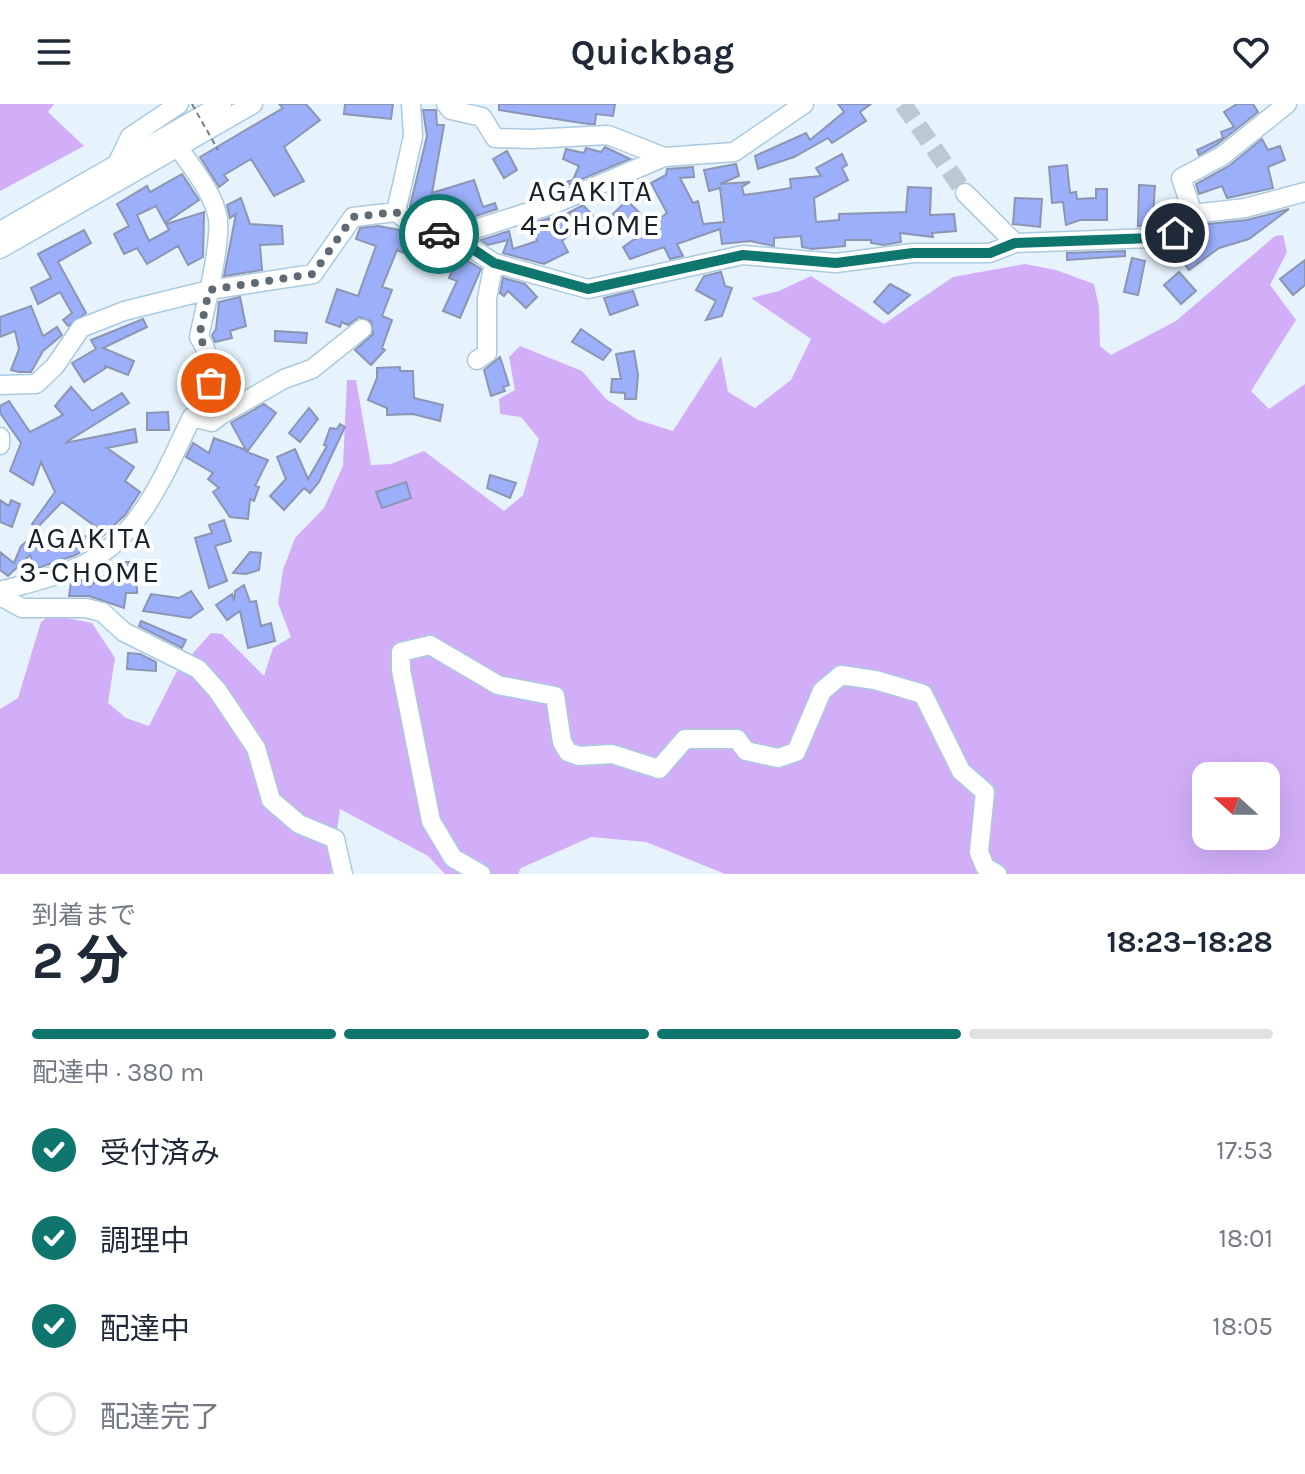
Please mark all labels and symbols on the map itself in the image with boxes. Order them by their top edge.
district label: AGAKITA 4-CHOME [520,173,662,243]
courier [399,194,479,274]
pin [1141,199,1209,267]
pin [177,349,245,417]
district label: AGAKITA 3-CHOME [19,520,161,590]
north arrow [1192,762,1280,850]

